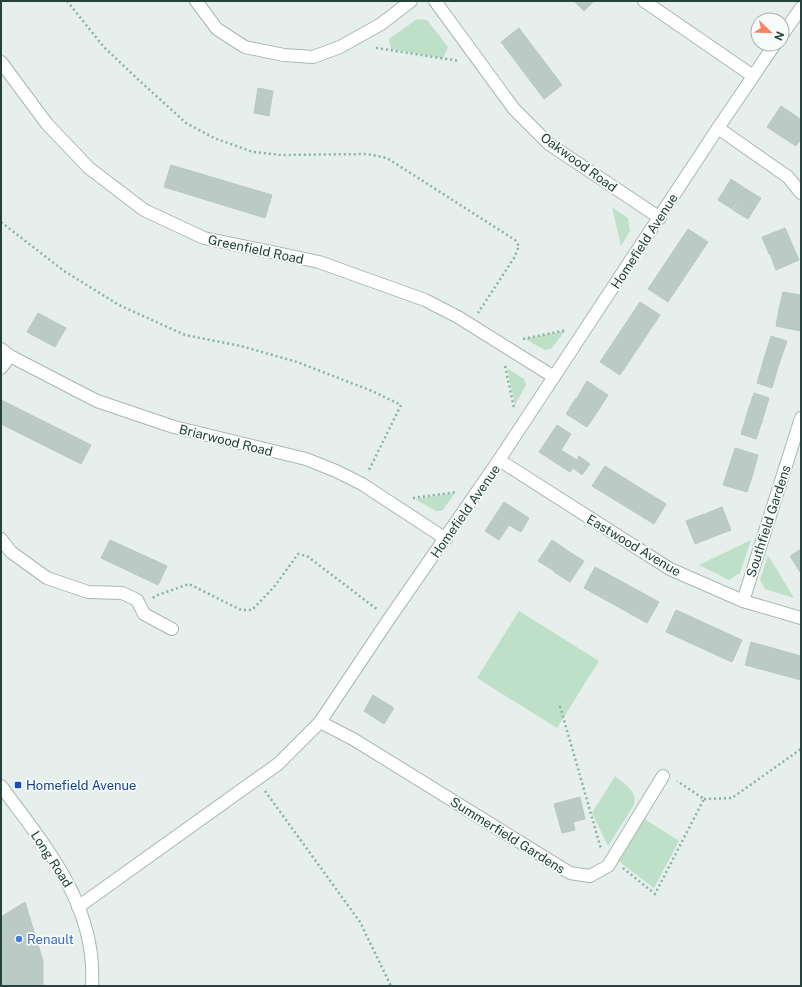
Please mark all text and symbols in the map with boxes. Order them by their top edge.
north arrow [750,12,790,52]
text: N [772,30,786,42]
street label: Oakwood Road [538,130,620,195]
street label: Homefield Avenue [608,191,681,292]
street label: Greenfield Road [207,232,305,267]
street label: Briarwood Road [178,422,274,459]
street label: Homefield Avenue [428,462,503,561]
street label: Southfield Gardens [743,463,794,579]
street label: Eastwood Avenue [584,511,683,579]
place label: Homefield Avenue [26,778,136,793]
marker: Homefield Avenue [13,780,23,790]
street label: Summerfield Gardens [448,794,568,877]
street label: Long Road [28,828,75,890]
place label: Renault [27,932,74,947]
marker: Renault [14,934,24,944]

